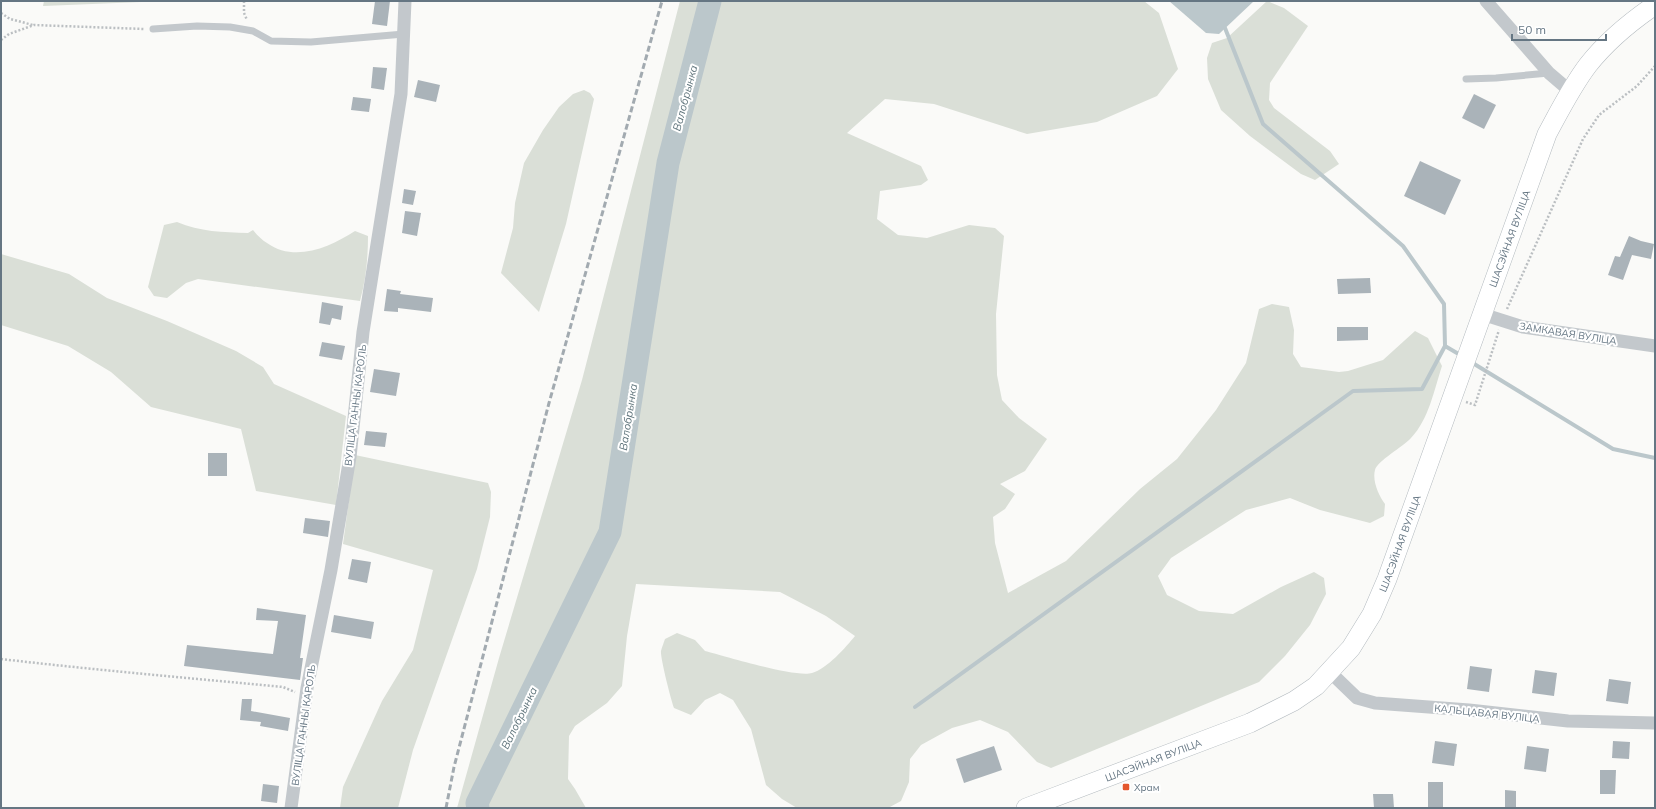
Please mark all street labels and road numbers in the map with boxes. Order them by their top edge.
street label: ШАСЭЙНАЯ ВУЛІЦА [1486,188,1534,289]
street label: ЗАМКАВАЯ ВУЛІЦА [1518,319,1618,348]
street label: ВУЛІЦА ГАННЫ КАРОЛЬ [342,343,369,467]
street label: ШАСЭЙНАЯ ВУЛІЦА [1376,492,1424,594]
street label: ВУЛІЦА ГАННЫ КАРОЛЬ [289,663,318,787]
street label: КАЛЬЦАВАЯ ВУЛІЦА [1434,702,1541,726]
street label: ШАСЭЙНАЯ ВУЛІЦА [1103,736,1204,784]

